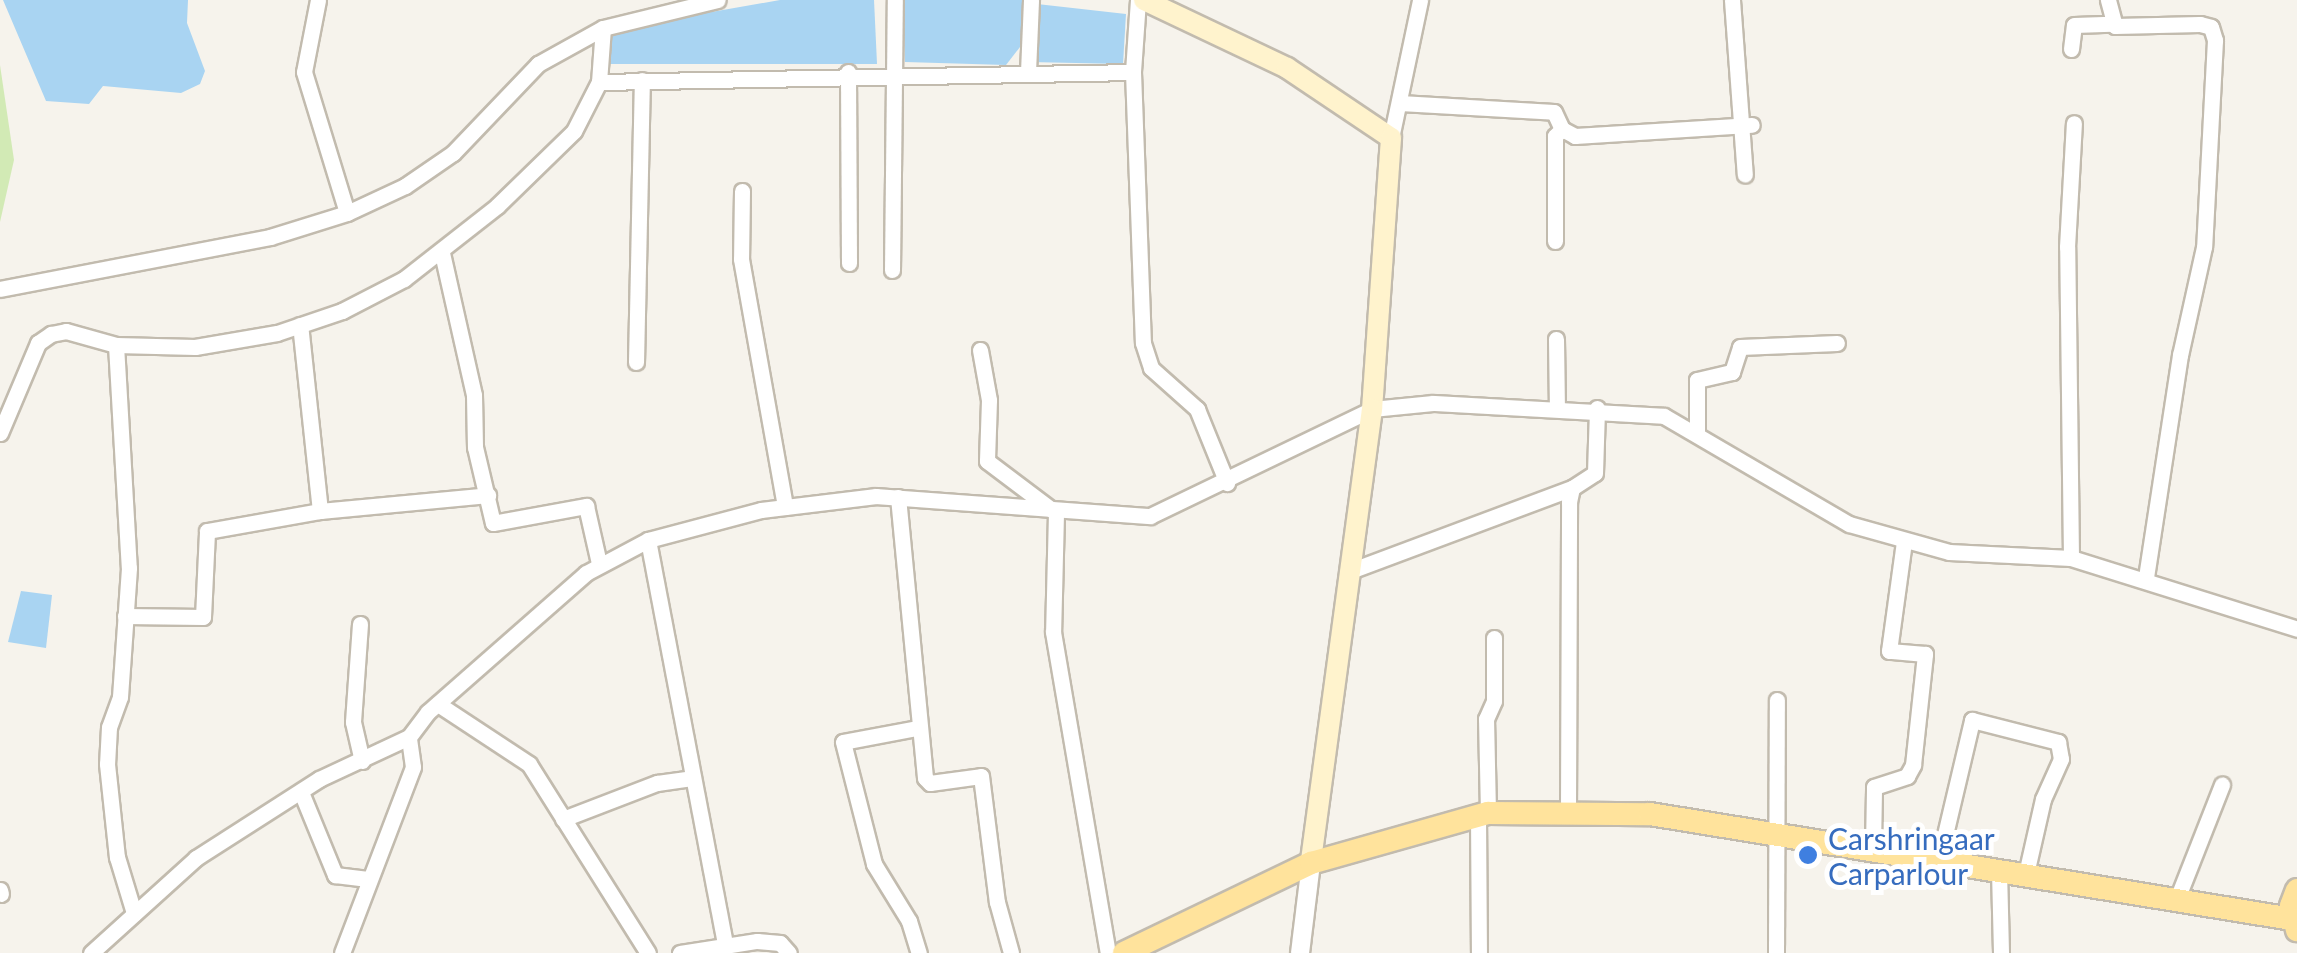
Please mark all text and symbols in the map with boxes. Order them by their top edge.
place label: Carshringaar Carparlour [1828,820,1995,890]
marker: Carshringaar Carparlour [1797,844,1819,866]

